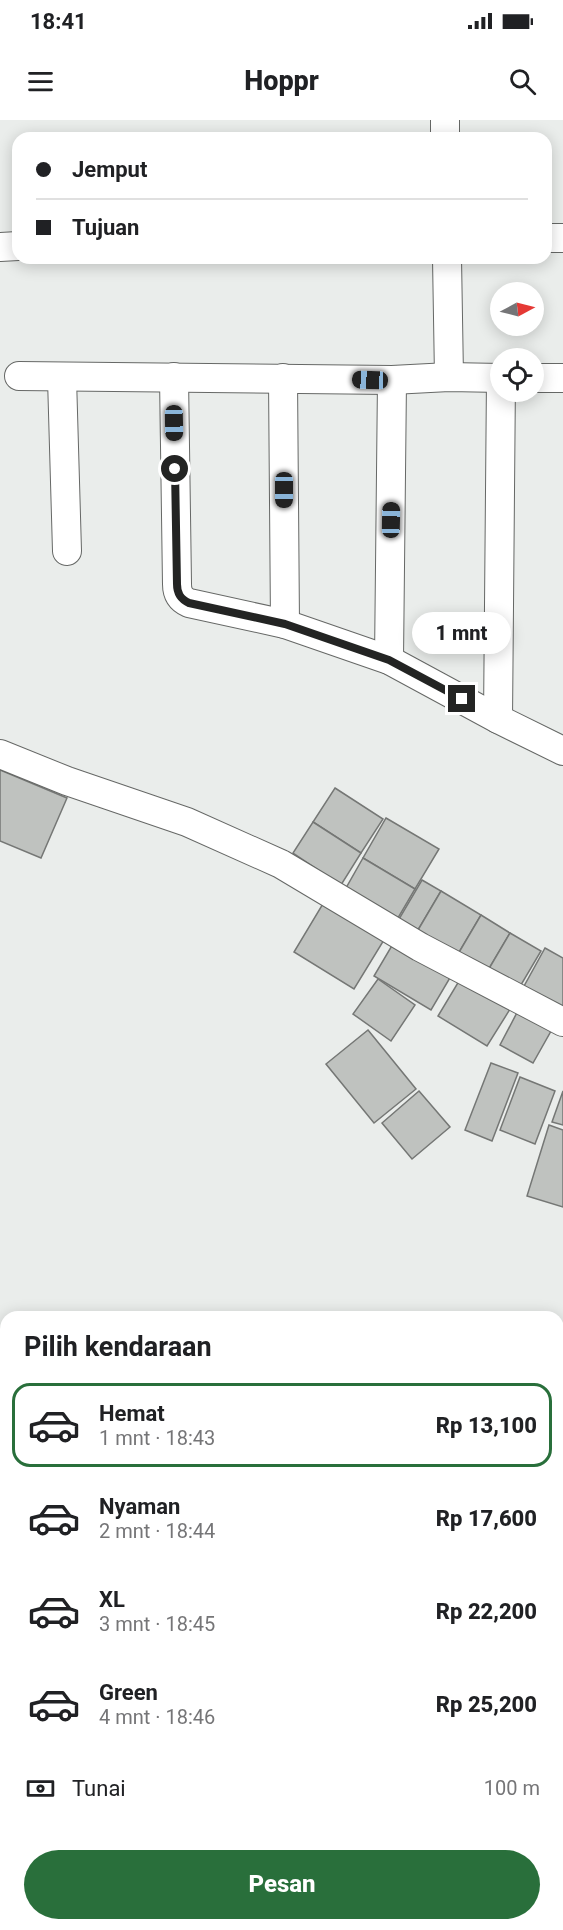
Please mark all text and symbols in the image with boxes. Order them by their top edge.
text: 18:41 [30,9,87,34]
icon: menu [24,65,57,98]
text: Hoppr [244,65,319,97]
icon: search [506,65,539,98]
text: Jemput [72,157,147,182]
text: Tujuan [72,215,139,240]
north arrow [490,282,544,336]
map controls [490,282,544,402]
button: locate [490,348,544,402]
car [352,370,388,390]
car [165,405,183,441]
route start [161,455,188,482]
car [275,472,293,508]
car [382,502,400,538]
callout: 1 mnt [412,612,512,654]
text: 1 mnt [436,621,487,645]
route end [448,685,475,712]
text: Pilih kendaraan [24,1331,212,1363]
icon: car [27,1398,81,1452]
text: Hemat [99,1401,165,1426]
text: Rp 13,100 [436,1413,537,1438]
text: 1 mnt · 18:43 [99,1426,215,1450]
icon: car [27,1491,81,1545]
text: Nyaman [99,1494,180,1519]
text: Rp 17,600 [436,1506,537,1531]
text: 2 mnt · 18:44 [99,1519,215,1543]
icon: car [27,1584,81,1638]
text: XL [99,1587,125,1612]
text: Rp 22,200 [436,1599,537,1624]
text: 3 mnt · 18:45 [99,1612,215,1636]
icon: car [27,1677,81,1731]
text: Green [99,1680,158,1705]
text: Rp 25,200 [436,1692,537,1717]
text: 4 mnt · 18:46 [99,1705,215,1729]
icon: cash [24,1772,57,1805]
text: Tunai [72,1776,126,1801]
text: 100 m [484,1776,540,1800]
button: Pesan [24,1850,540,1919]

